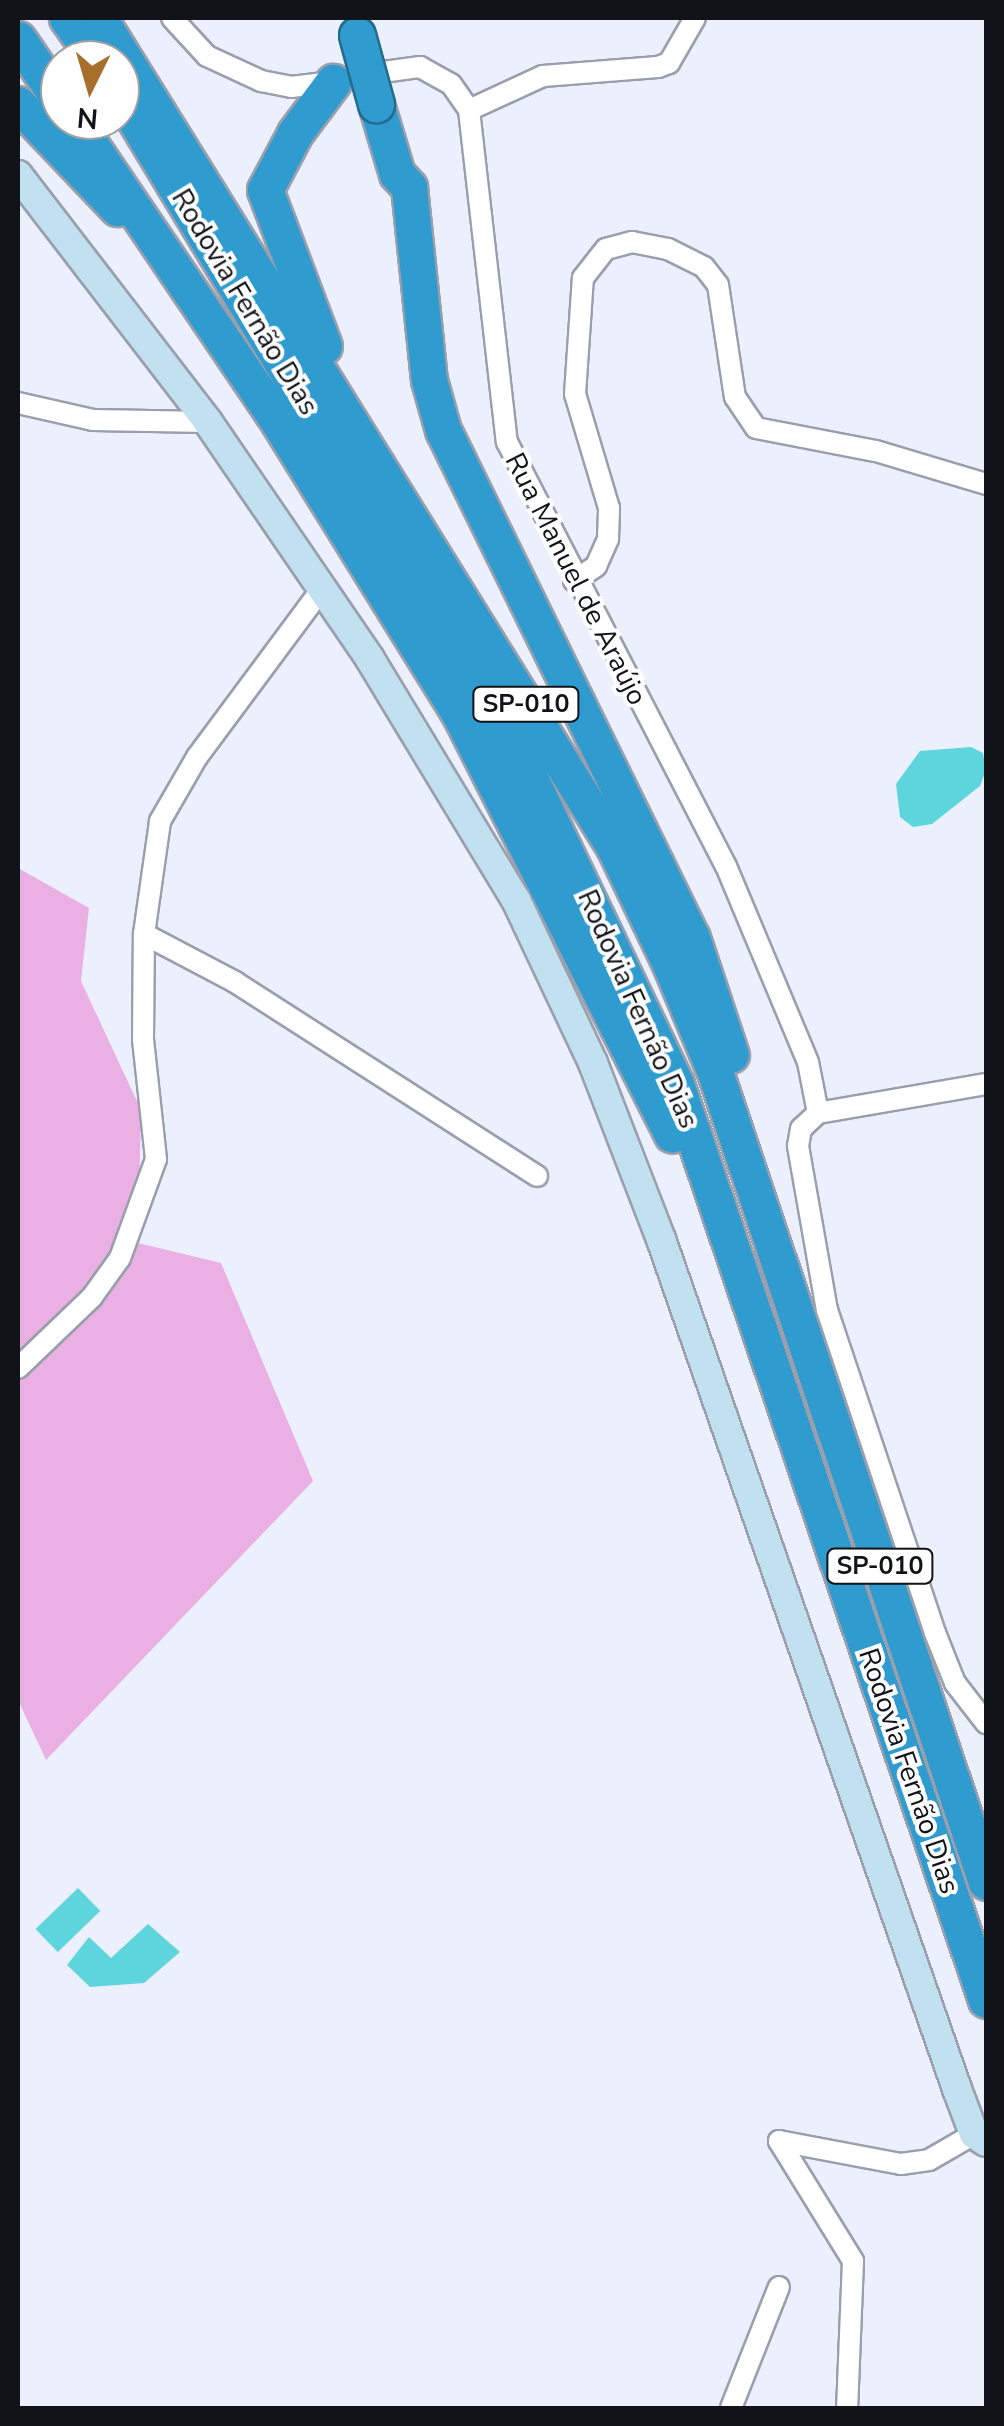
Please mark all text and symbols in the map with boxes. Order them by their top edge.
north arrow [40,40,140,140]
text: N [75,98,100,138]
street label: Rodovia Fernão Dias [164,183,326,421]
street label: Rua Manuel de Araújo [498,447,654,711]
road number: SP-010 [471,684,581,724]
street label: Rodovia Fernão Dias [570,885,706,1133]
road number: SP-010 [825,1546,935,1586]
street label: Rodovia Fernão Dias [851,1644,967,1898]

